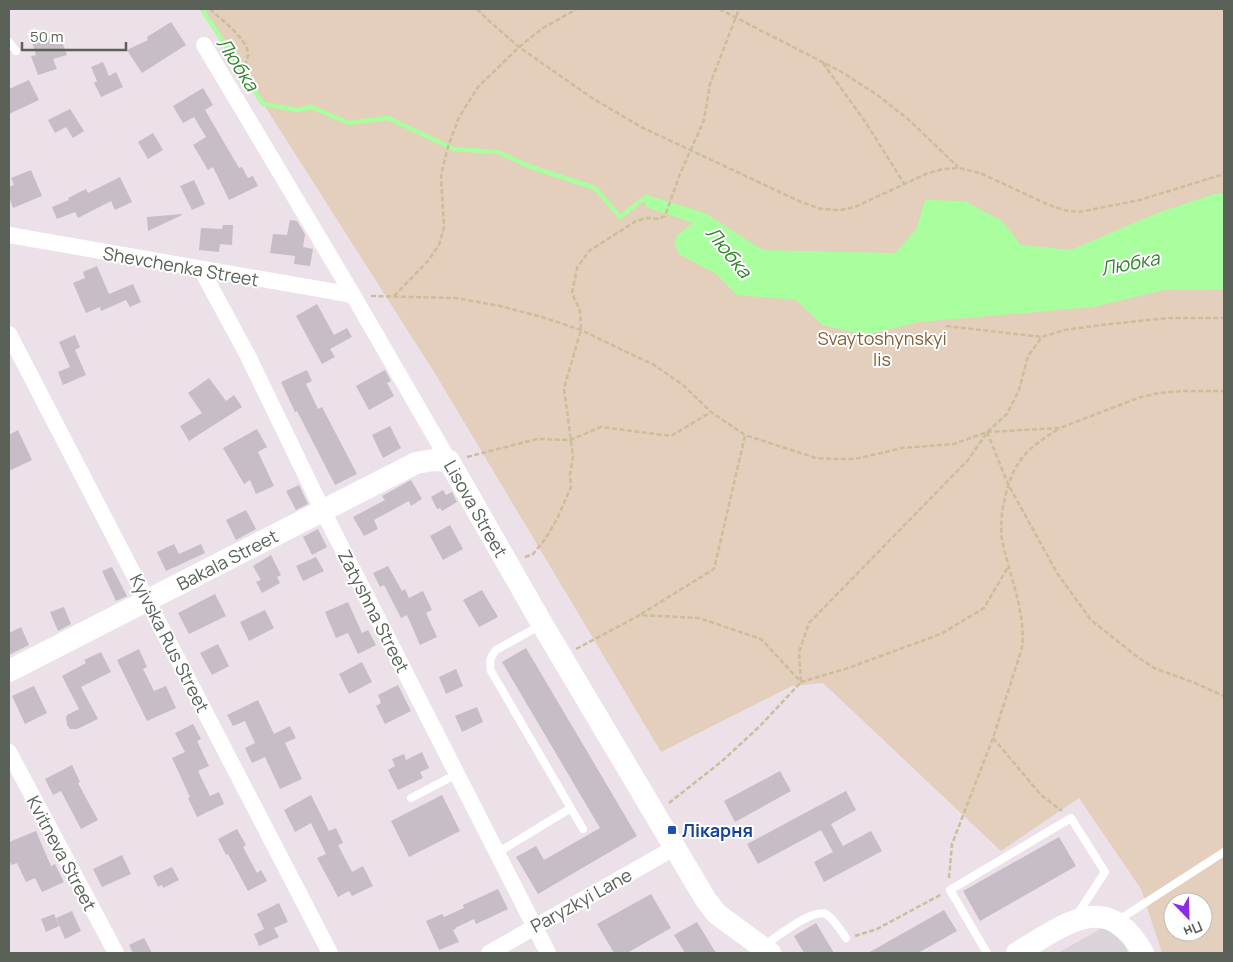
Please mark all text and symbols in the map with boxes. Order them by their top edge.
scale bar [22,20,126,52]
text: 50 m [30,26,64,47]
water label: Любка [211,32,266,97]
water label: Любка [700,221,759,284]
street label: Shevchenka Street [101,240,261,292]
water label: Любка [1098,244,1163,281]
park label: Svaytoshynskyi lis [817,326,947,371]
street label: Lisova Street [439,455,513,561]
street label: Bakala Street [172,524,282,595]
street label: Zatyshna Street [333,545,415,677]
street label: Kyivska Rus Street [125,570,215,716]
street label: Kvitneva Street [22,791,102,915]
place label: Лікарня [682,818,753,842]
marker: Лікарня [666,824,678,836]
street label: Paryzkyi Lane [526,862,636,938]
north arrow [1163,892,1213,942]
text: Пн [1181,917,1206,942]

